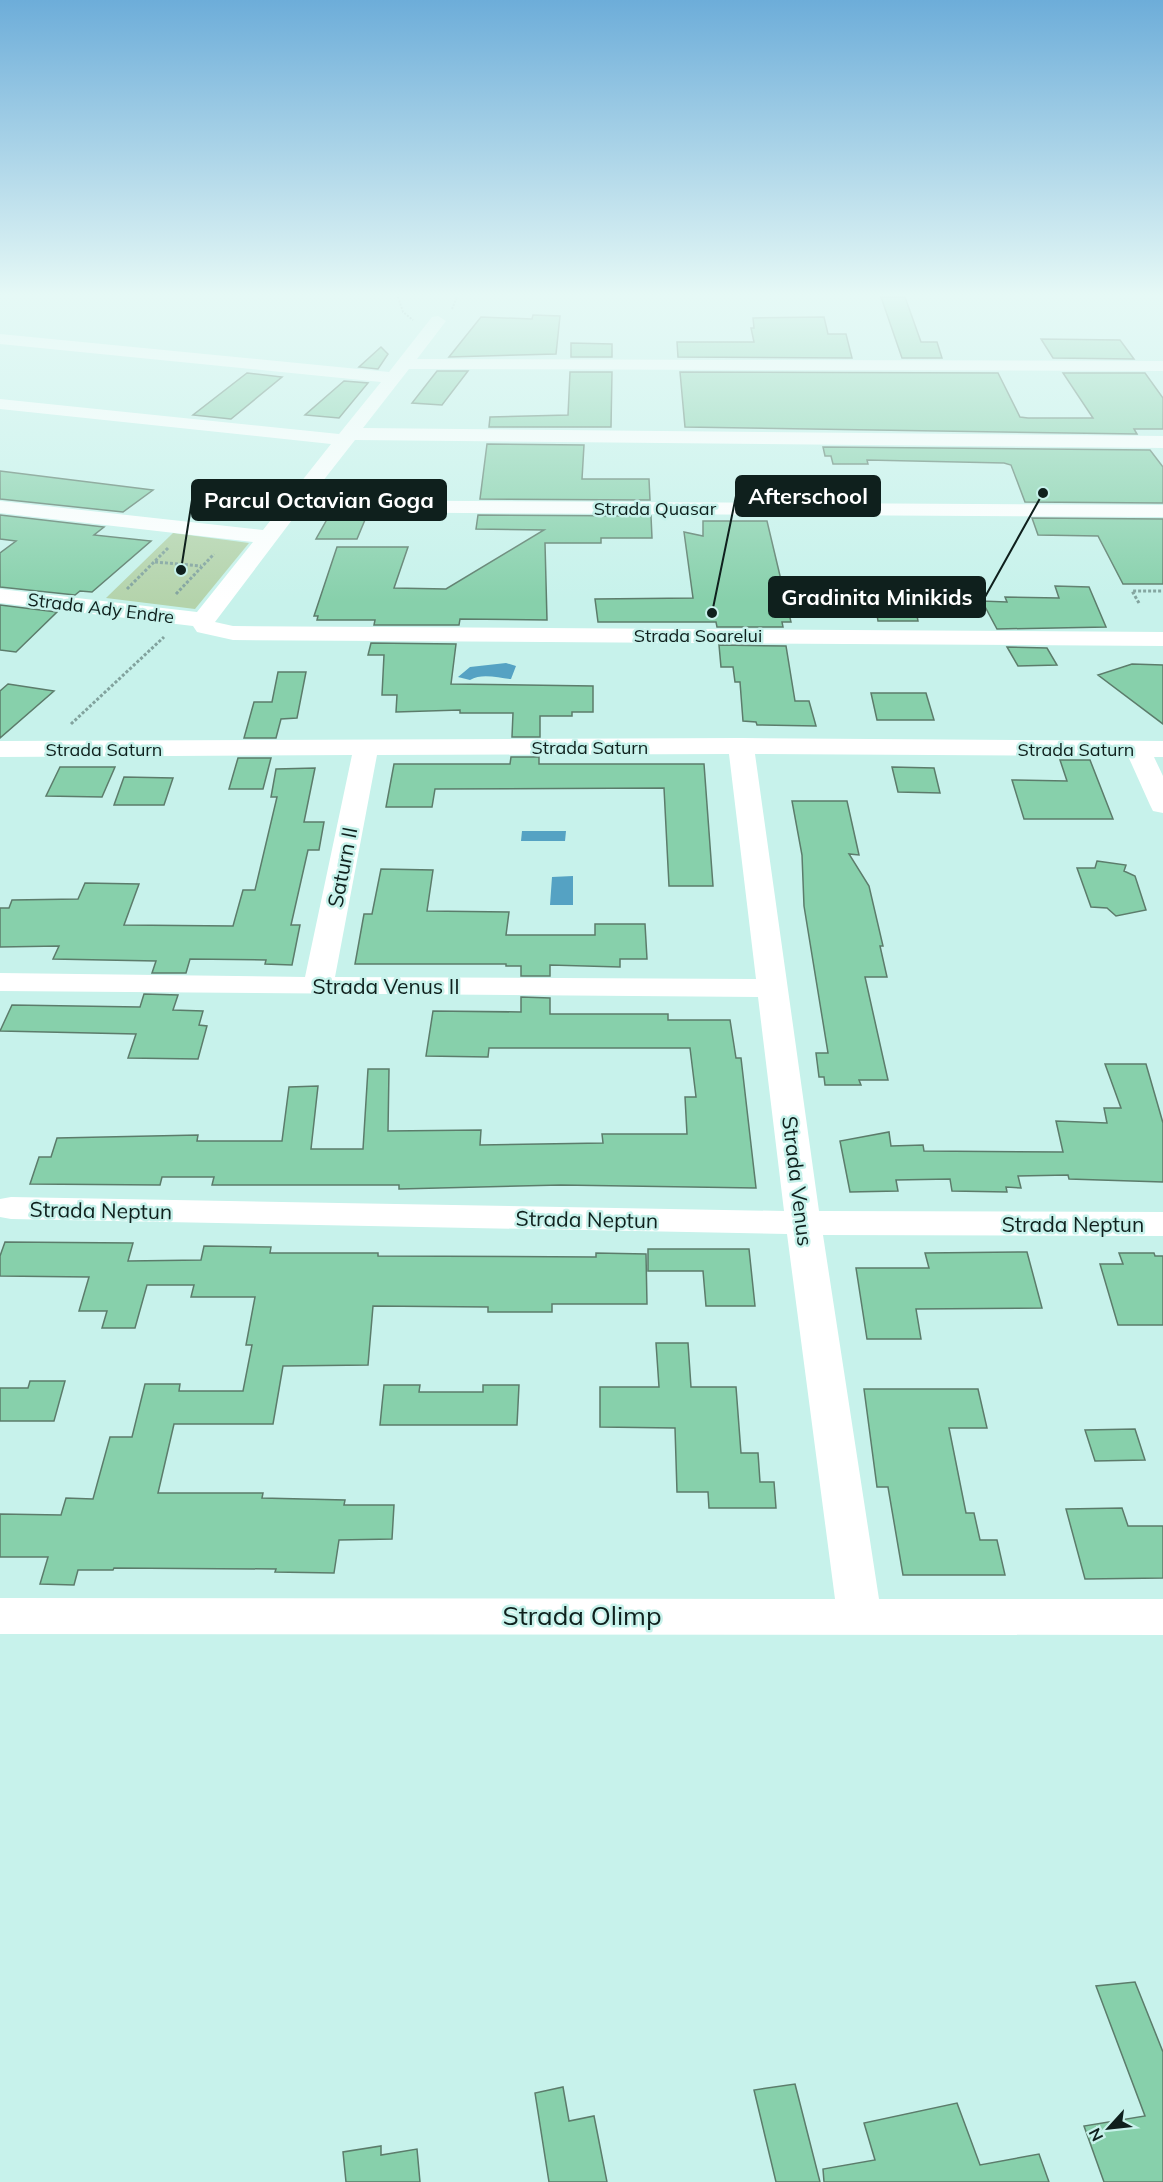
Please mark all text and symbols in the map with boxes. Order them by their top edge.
callout: Afterschool [736,476,880,516]
callout: Parcul Octavian Goga [192,480,446,520]
text: Afterschool [748,482,868,510]
text: Parcul Octavian Goga [204,486,434,514]
street label: Strada Quasar [594,497,717,520]
callout: Gradinita Minikids [769,577,985,617]
text: Gradinita Minikids [781,583,973,611]
street label: Strada Ady Endre [26,588,176,628]
street label: Strada Soarelui [634,624,762,647]
street label: Strada Saturn [532,736,648,759]
street label: Strada Saturn [46,738,162,761]
street label: Strada Saturn [1018,738,1134,761]
street label: Saturn II [321,825,363,909]
street label: Strada Venus II [312,973,460,999]
street label: Strada Venus [777,1114,819,1248]
street label: Strada Neptun [29,1196,173,1224]
street label: Strada Neptun [515,1205,659,1233]
street label: Strada Neptun [1002,1211,1144,1237]
street label: Strada Olimp [502,1599,662,1632]
north arrow [1079,2098,1139,2158]
text: N [1084,2125,1107,2145]

